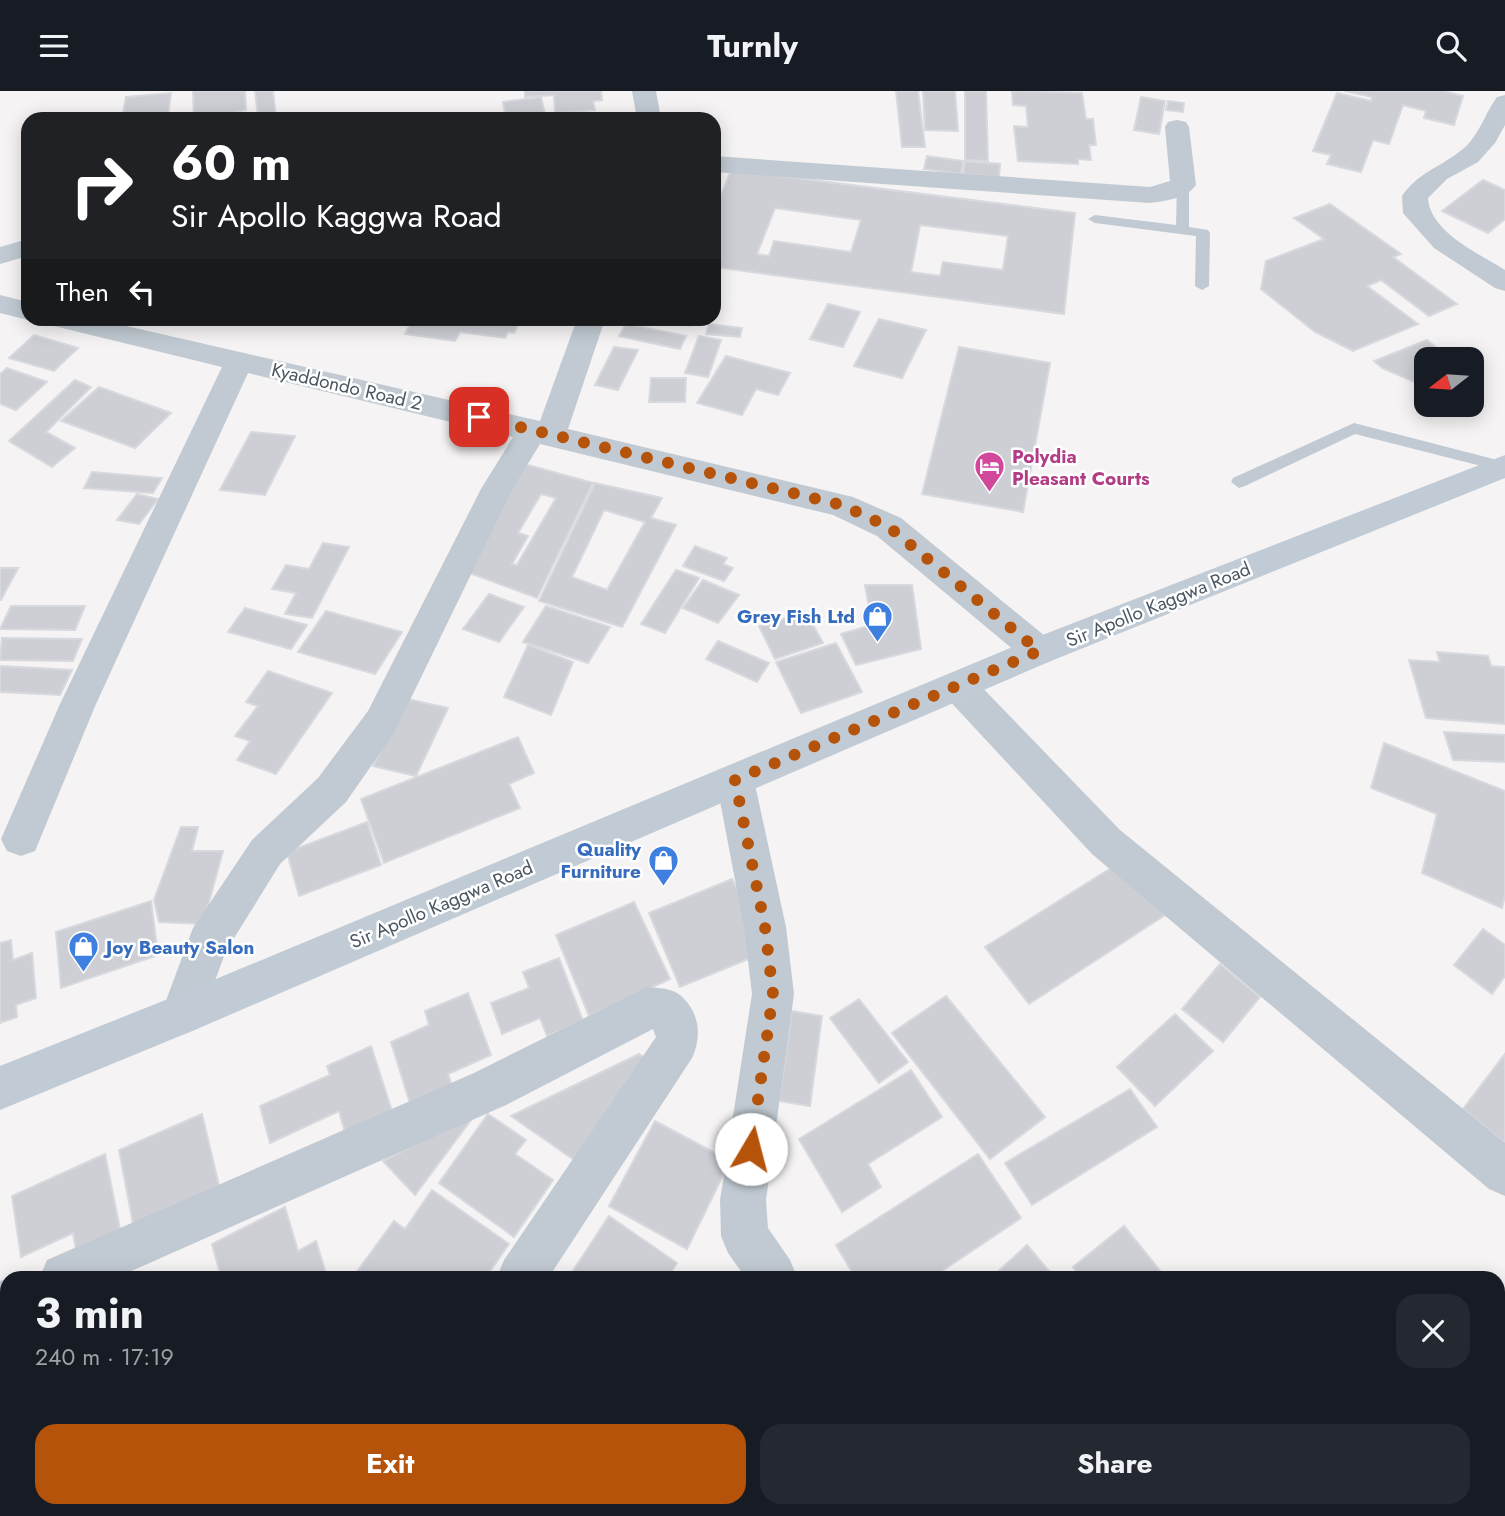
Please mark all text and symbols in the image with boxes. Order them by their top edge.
text: Turnly [707,23,798,69]
icon: menu [35,27,73,65]
icon: search [1432,27,1470,65]
text: 60 m [171,128,291,198]
icon: right [56,140,147,231]
text: Sir Apollo Kaggwa Road [171,193,502,239]
text: Then [56,273,109,311]
icon: left [123,273,161,311]
north arrow [1414,347,1484,417]
map controls [1414,347,1484,417]
street label: Kyaddondo Road 2 [269,356,425,417]
pin [449,387,509,447]
icon: arrive [460,398,498,436]
place label: Polydia Pleasant Courts [1012,443,1150,492]
hotel icon: Polydia Pleasant Courts [972,450,1006,494]
street label: Sir Apollo Kaggwa Road [1062,555,1254,654]
shop icon: Grey Fish Ltd [861,599,895,643]
place label: Grey Fish Ltd [737,603,855,630]
place label: Quality Furniture [561,836,642,885]
shop icon: Quality Furniture [647,843,681,887]
street label: Sir Apollo Kaggwa Road [346,854,537,955]
shop icon: Joy Beauty Salon [66,930,100,974]
place label: Joy Beauty Salon [102,934,255,961]
position arrow [714,1112,788,1186]
text: 3 min [35,1283,144,1344]
button: close [1396,1294,1470,1368]
text: 240 m · 17:19 [35,1340,174,1374]
button: Exit [35,1424,746,1504]
button: Share [760,1424,1470,1504]

